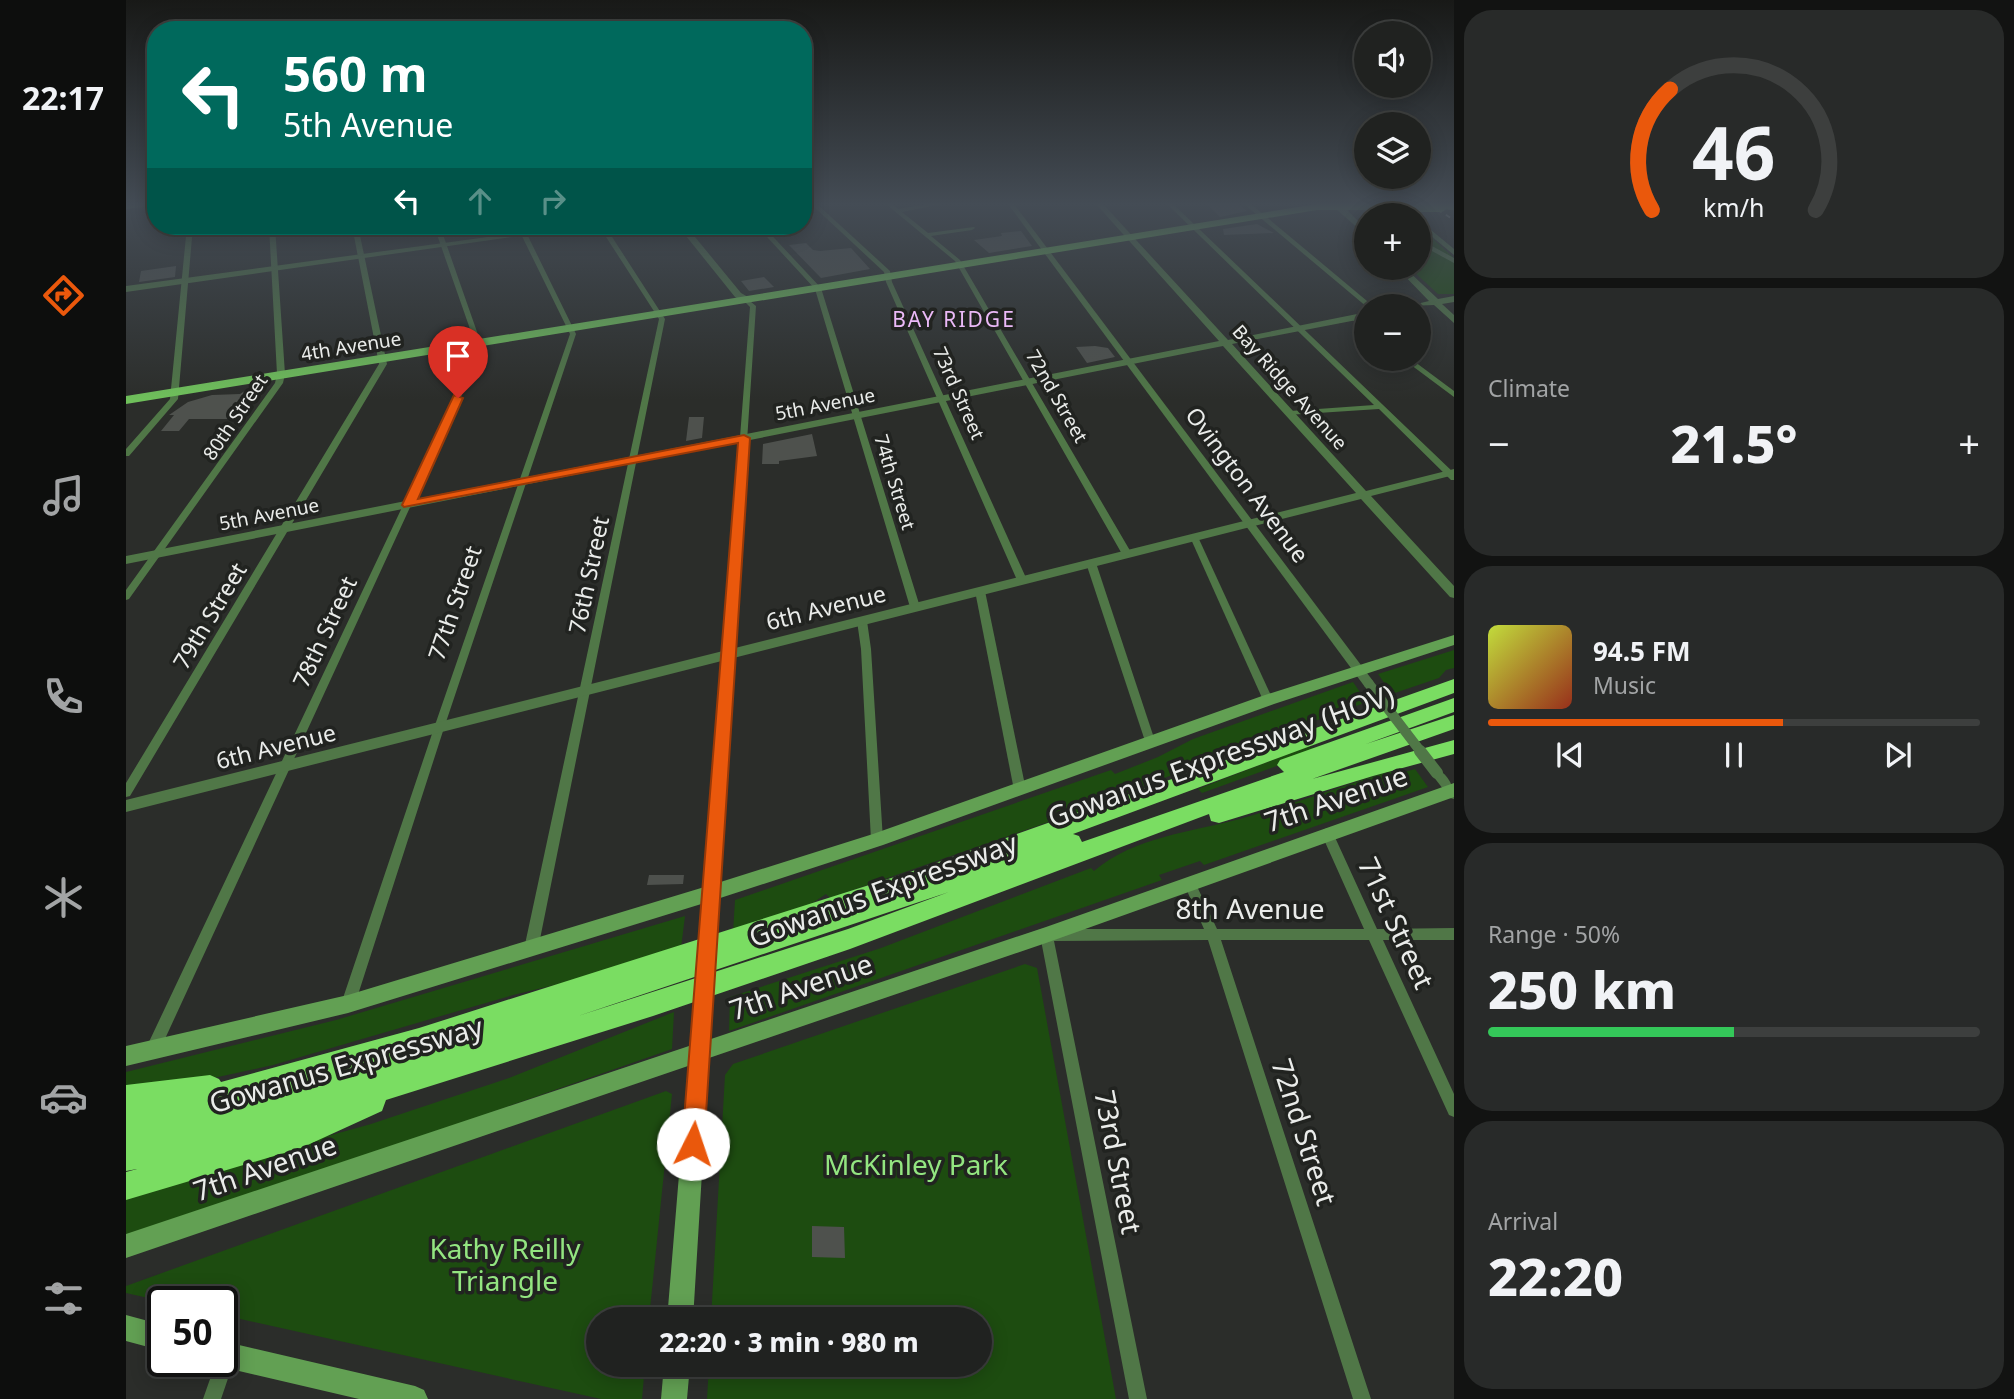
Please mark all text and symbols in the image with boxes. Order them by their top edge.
map controls [1354,21,1431,371]
button: sound [1354,21,1431,98]
text: 560 m [283,40,428,106]
icon: left [168,49,259,140]
text: 22:17 [22,76,104,119]
text: 46 [1692,102,1776,201]
text: 5th Avenue [283,103,453,146]
button: layers [1354,112,1431,189]
icon: left [388,182,426,220]
icon: ahead [461,182,499,220]
icon: right [534,182,572,220]
text: km/h [1703,190,1765,224]
button: + [1354,203,1431,280]
icon: directions [39,271,88,320]
button: − [1354,294,1431,371]
district label: BAY RIDGE [892,305,1016,333]
street label: Bay Ridge Avenue [1227,319,1353,455]
street label: 4th Avenue [299,325,403,367]
pin [428,326,488,398]
icon: arrive [439,337,477,375]
street label: 73rd Street [927,343,991,444]
street label: 72nd Street [1020,345,1094,447]
street label: 80th Street [197,369,273,465]
text: Climate [1488,372,1570,404]
street label: 5th Avenue [773,382,877,426]
street label: Ovington Avenue [1179,400,1317,569]
text: 21.5° [1671,407,1797,478]
text: − [1488,417,1510,469]
text: + [1958,417,1980,469]
street label: 74th Street [868,431,922,533]
icon: music [39,471,88,520]
street label: 5th Avenue [217,492,321,536]
street label: 76th Street [560,513,616,636]
street label: 77th Street [420,541,489,664]
street label: 79th Street [165,556,254,675]
street label: 78th Street [284,571,364,692]
street label: 6th Avenue [763,577,889,637]
text: 94.5 FM [1593,633,1690,669]
text: Music [1593,669,1656,701]
icon: phone [39,672,88,721]
street label: Gowanus Expressway (HOV) [1042,675,1399,836]
street label: 6th Avenue [213,716,339,776]
icon: previous [1551,736,1589,774]
icon: pause [1715,736,1753,774]
icon: next [1879,736,1917,774]
street label: 7th Avenue [1259,756,1412,840]
street label: Gowanus Expressway [743,823,1023,955]
street label: 71st Street [1350,851,1444,995]
icon: climate [39,873,88,922]
street label: 8th Avenue [1175,889,1325,927]
text: Range · 50% [1488,918,1620,950]
street label: 7th Avenue [724,944,877,1028]
text: 250 km [1488,953,1676,1024]
street label: Gowanus Expressway [204,1007,488,1121]
street label: 72nd Street [1263,1054,1347,1210]
icon: car [39,1073,88,1122]
street label: 73rd Street [1086,1087,1152,1237]
position arrow [656,1107,730,1181]
street label: 7th Avenue [188,1125,341,1209]
park label: McKinley Park [824,1145,1008,1183]
text: Arrival [1488,1205,1558,1237]
park label: Kathy Reilly Triangle [429,1229,581,1299]
text: 22:20 [1488,1240,1623,1311]
icon: filters [39,1274,88,1323]
speed limit sign: 50 [147,1286,238,1377]
text: 22:20 · 3 min · 980 m [659,1324,919,1360]

